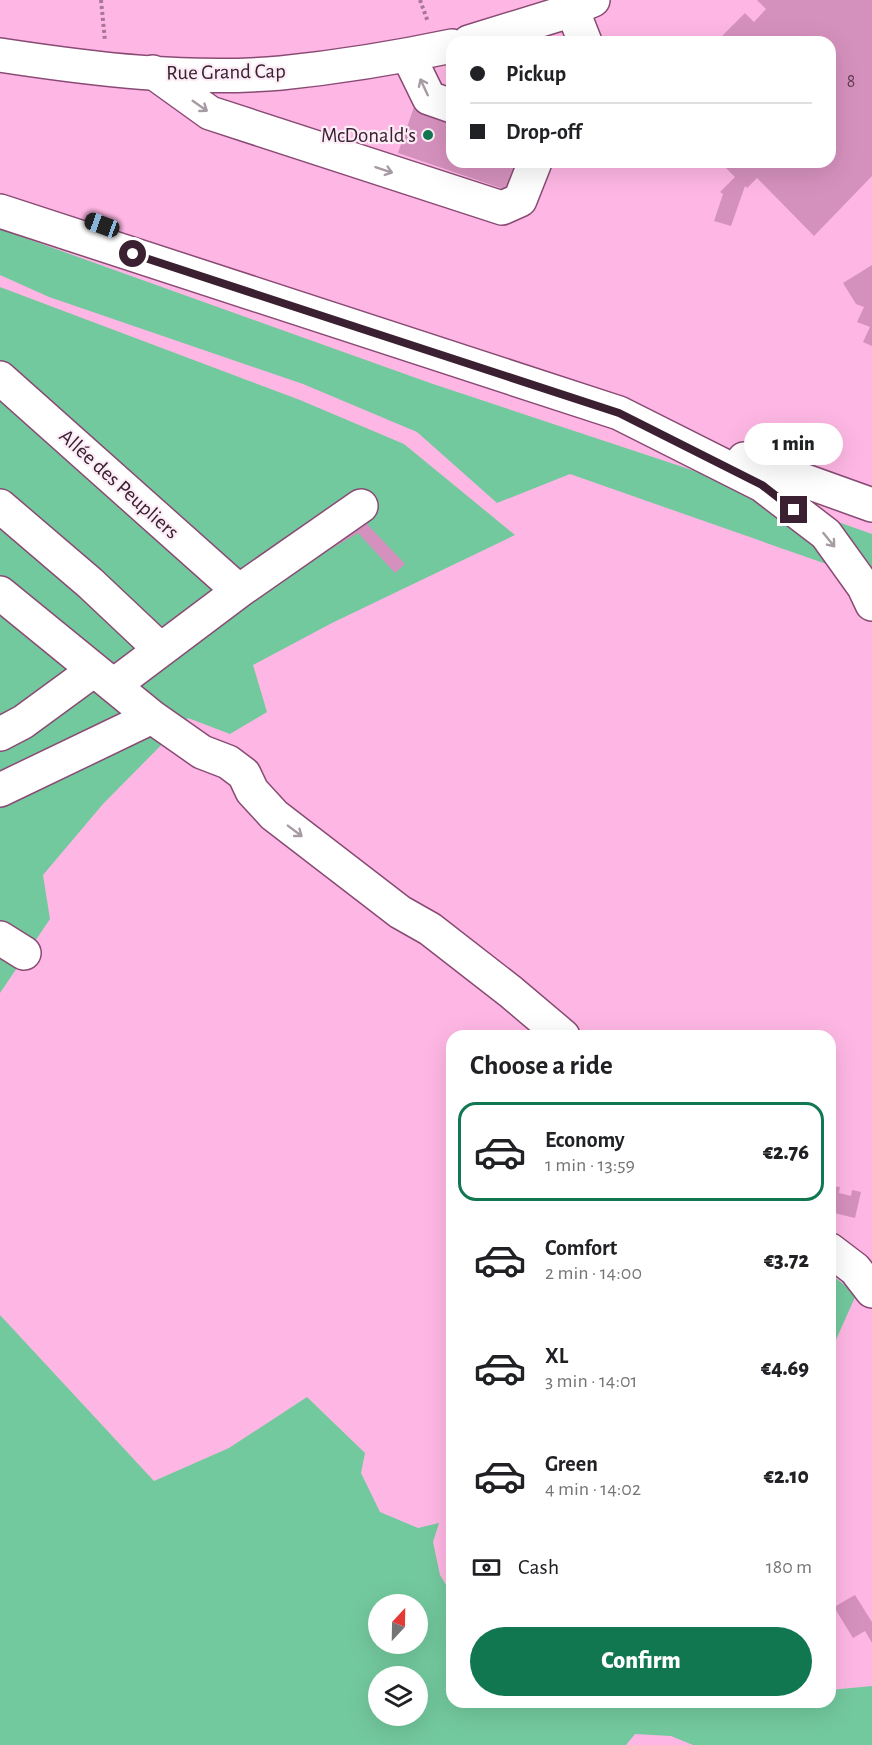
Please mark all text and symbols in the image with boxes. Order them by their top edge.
street label: Rue Grand Cap [166,60,286,84]
text: Pickup [506,63,566,85]
house number: 8 [847,73,855,91]
one-way arrow [417,79,429,97]
one-way arrow [192,100,208,112]
text: Drop-off [506,121,582,143]
place label: McDonald's [321,125,416,146]
marker: McDonald's [421,128,435,142]
one-way arrow [374,165,393,176]
car [82,210,122,240]
route start [119,240,146,267]
callout: 1 min [744,423,844,465]
street label: Allée des Peupliers [55,425,183,543]
text: 1 min [772,434,815,454]
route end [780,496,807,523]
one-way arrow [823,532,836,548]
one-way arrow [287,825,303,838]
text: Choose a ride [470,1052,613,1079]
icon: car [473,1125,527,1179]
text: Economy [545,1129,625,1151]
text: €2.76 [763,1141,809,1163]
text: 1 min · 13:59 [545,1155,635,1175]
icon: car [473,1233,527,1287]
text: Comfort [545,1237,617,1259]
text: €3.72 [764,1249,809,1271]
text: 2 min · 14:00 [545,1263,642,1283]
icon: car [473,1341,527,1395]
text: XL [545,1345,568,1367]
text: €4.69 [761,1357,809,1379]
text: 3 min · 14:01 [545,1371,637,1391]
icon: car [473,1449,527,1503]
text: Green [545,1453,598,1475]
text: €2.10 [764,1465,809,1487]
text: 4 min · 14:02 [545,1479,641,1499]
icon: cash [470,1551,503,1584]
text: Cash [518,1556,559,1578]
text: 180 m [766,1557,812,1577]
north arrow [368,1594,428,1654]
map controls [368,1594,428,1726]
button: Confirm [470,1627,812,1696]
button: layers [368,1666,428,1726]

